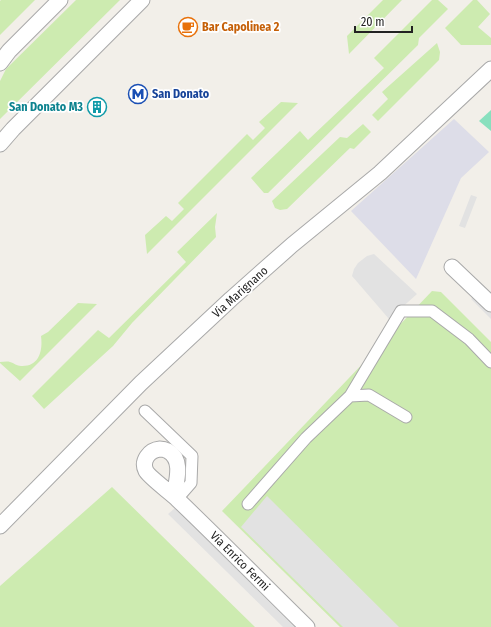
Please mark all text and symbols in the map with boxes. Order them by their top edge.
scale bar [355,8,412,34]
text: 20 m [361,15,385,29]
cafe icon: Bar Capolinea 2 [177,16,199,38]
place label: Bar Capolinea 2 [202,20,280,34]
metro station icon: San Donato [127,83,149,105]
place label: San Donato [152,87,210,101]
building icon: San Donato M3 [86,96,108,118]
place label: San Donato M3 [9,100,83,114]
street label: Via Marignano [209,263,271,321]
street label: Via Enrico Fermi [207,528,273,594]

